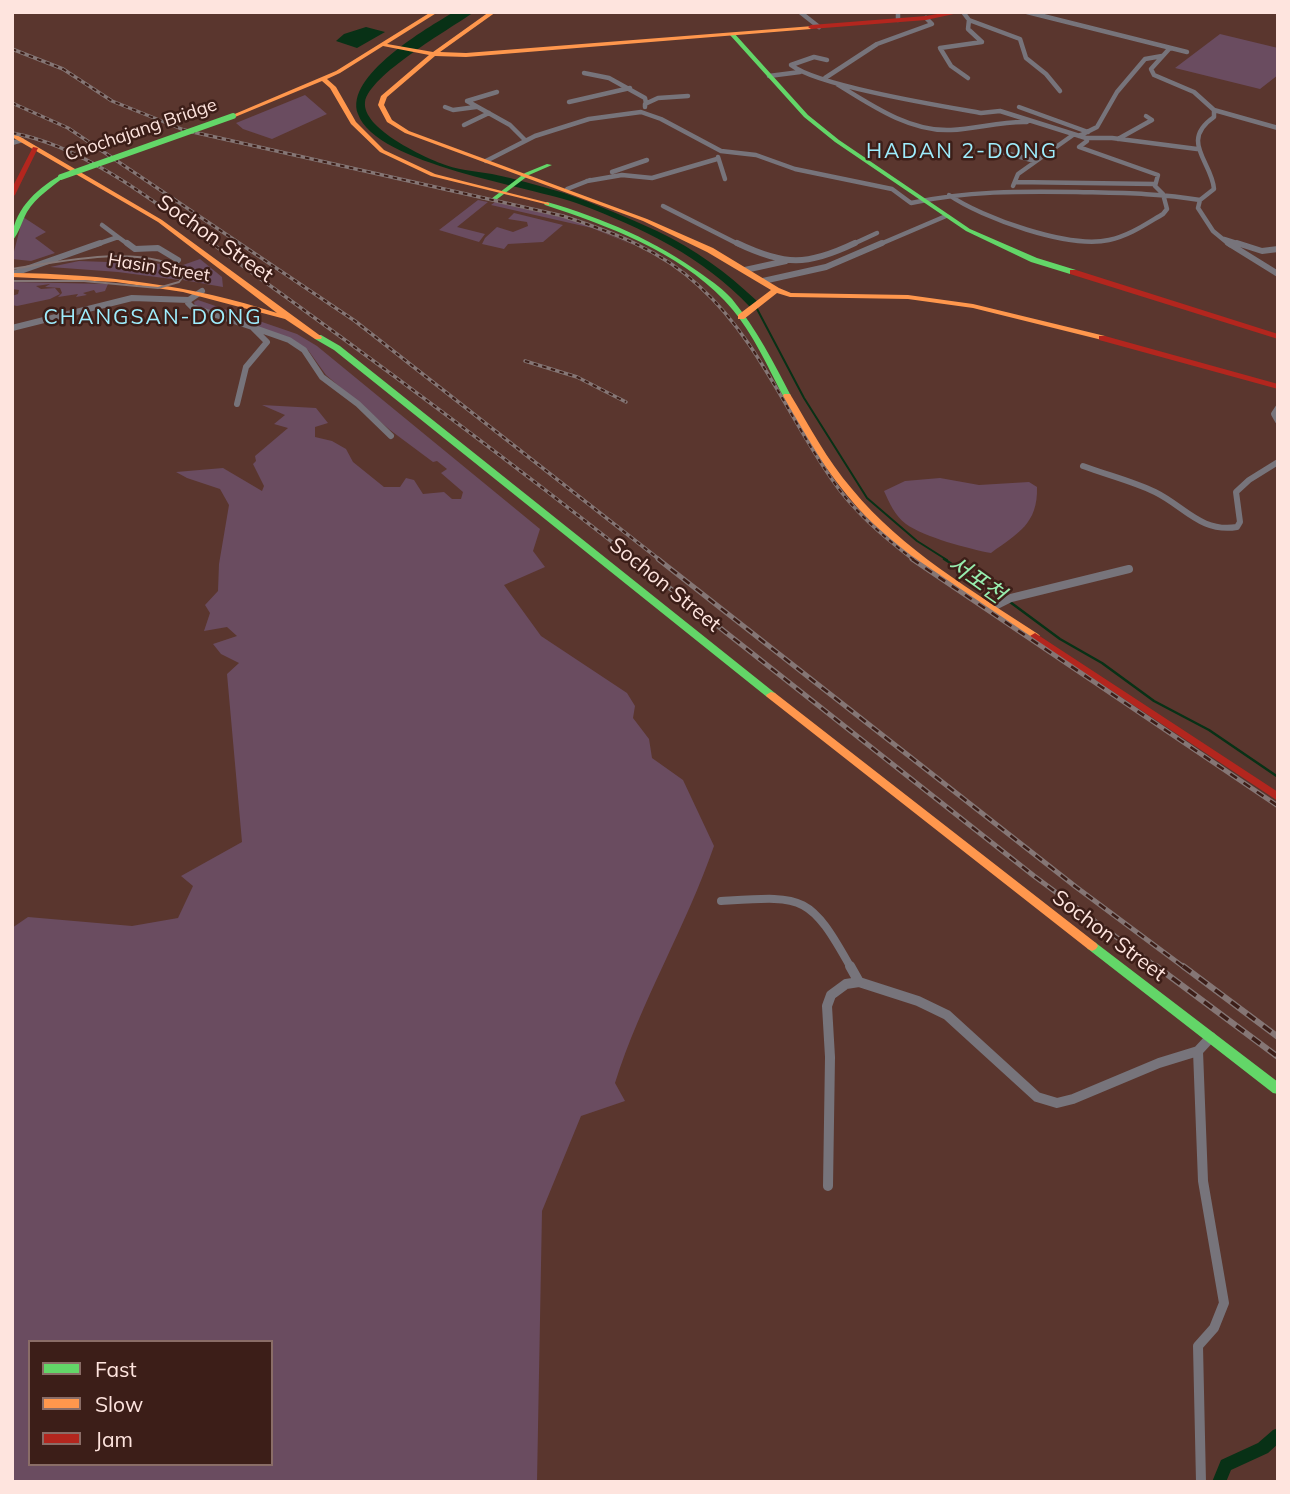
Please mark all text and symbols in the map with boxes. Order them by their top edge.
street label: Chochajang Bridge [62,94,220,166]
district label: HADAN 2-DONG [867,139,1057,165]
street label: Sochon Street [152,190,278,288]
street label: Hasin Street [107,249,211,287]
district label: CHANGSAN-DONG [45,305,261,331]
street label: Sochon Street [604,533,726,637]
water label: 서포천 [942,550,1010,610]
street label: Sochon Street [1047,885,1171,987]
legend [28,1340,273,1466]
text: Fast [95,1356,137,1382]
text: Slow [95,1391,143,1417]
text: Jam [95,1426,133,1452]

